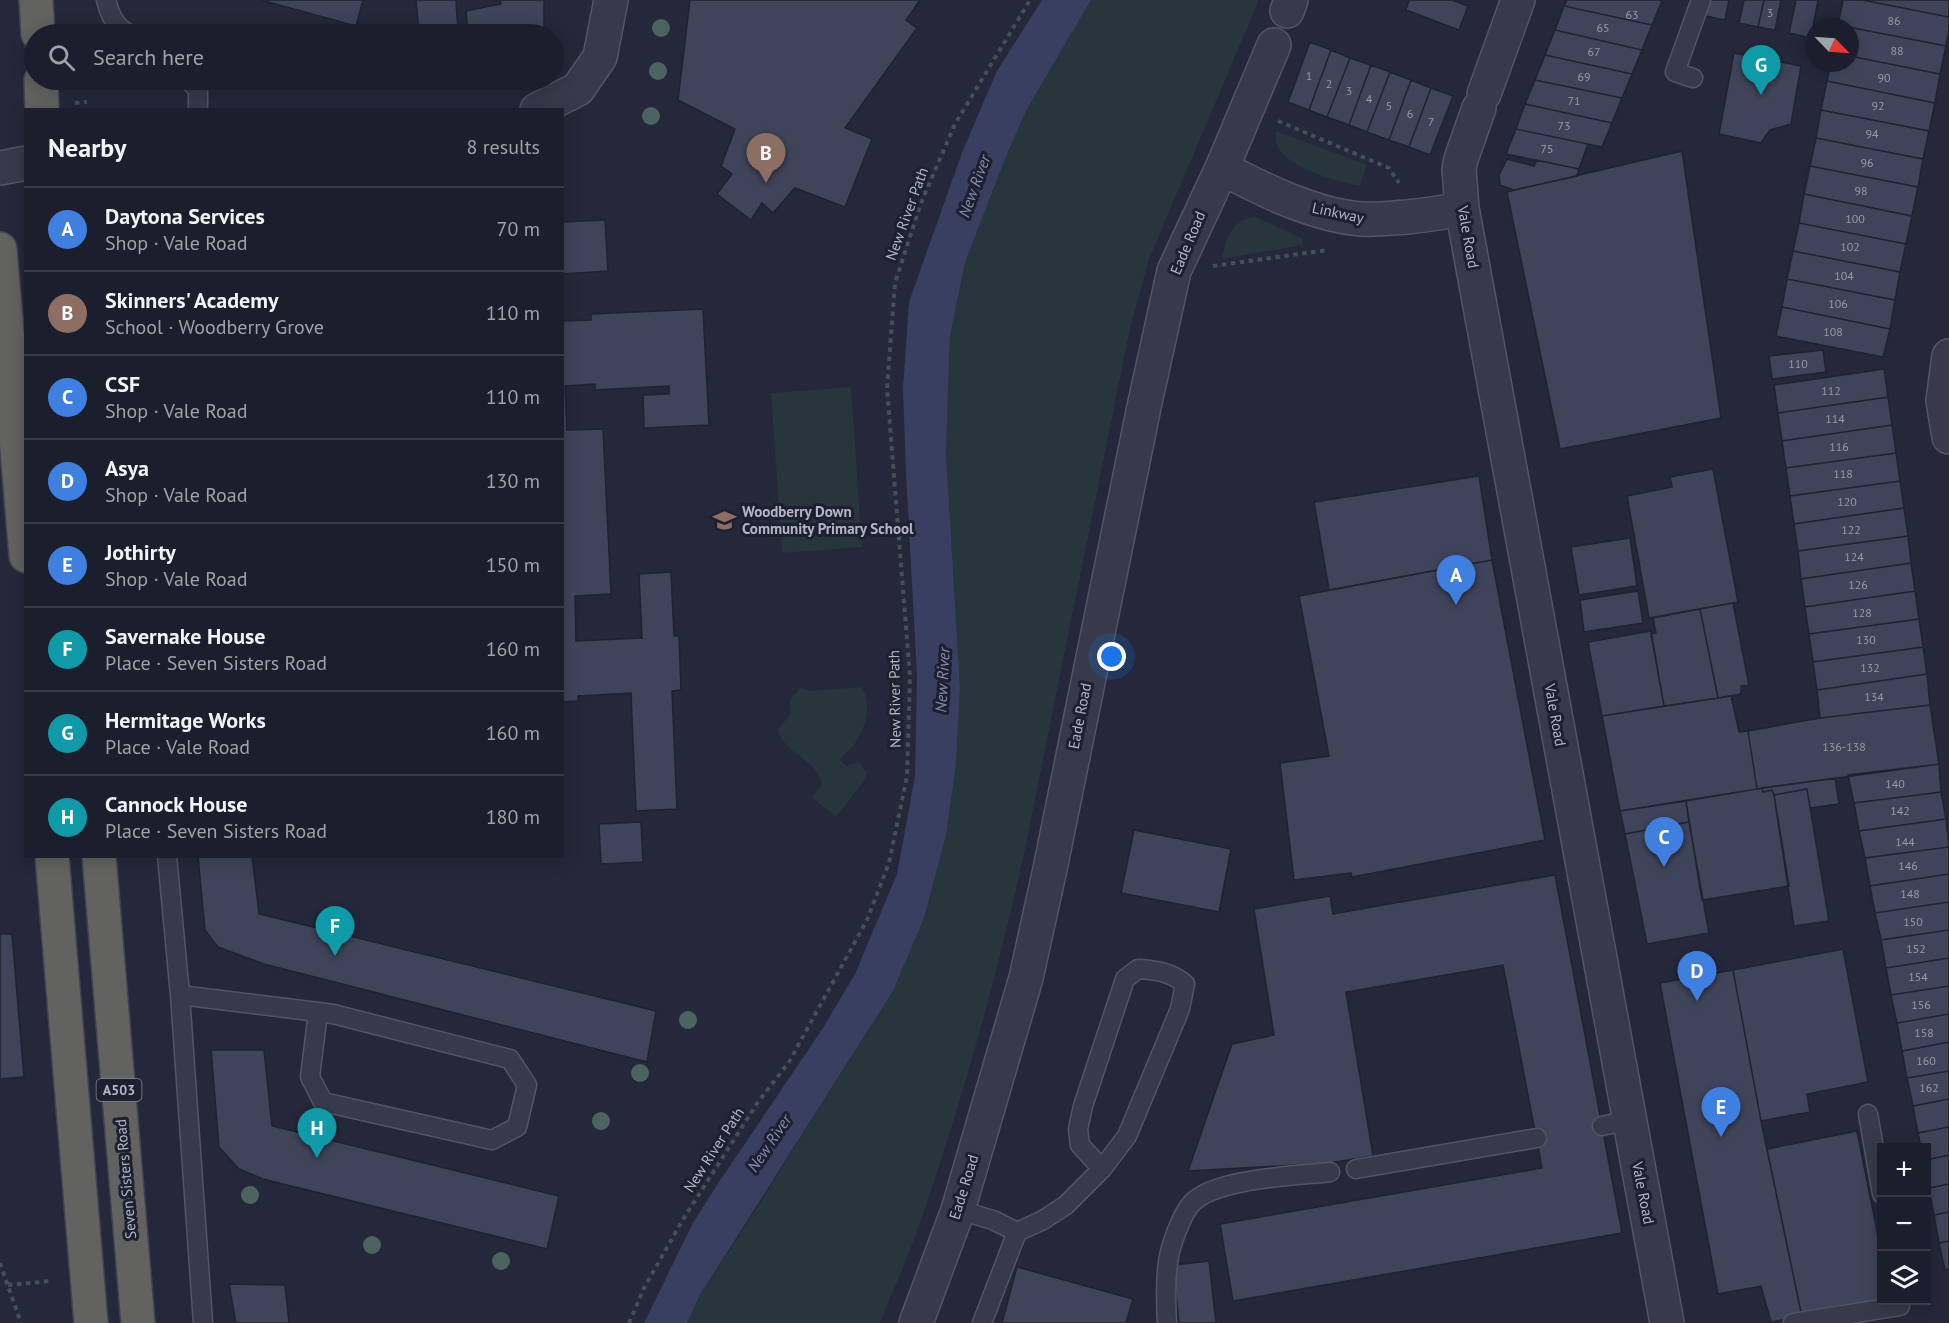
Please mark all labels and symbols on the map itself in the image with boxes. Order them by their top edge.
house number: 3 [1767,5,1773,20]
house number: 63 [1625,7,1639,22]
house number: 86 [1887,13,1901,28]
north arrow [1805,18,1859,72]
house number: 65 [1596,20,1610,35]
house number: 88 [1890,43,1904,58]
house number: 67 [1587,44,1601,59]
pin: G [1742,46,1780,95]
house number: 1 [1306,68,1312,83]
house number: 69 [1577,69,1591,84]
house number: 90 [1877,70,1891,85]
house number: 2 [1326,76,1332,91]
house number: 3 [1346,83,1352,98]
house number: 4 [1366,91,1373,106]
house number: 71 [1567,93,1581,108]
house number: 5 [1386,98,1392,113]
house number: 92 [1871,98,1885,113]
house number: 6 [1407,106,1413,121]
house number: 7 [1428,114,1434,129]
house number: 73 [1557,118,1571,133]
house number: 94 [1865,126,1879,141]
pin: B [746,134,786,183]
house number: 75 [1540,141,1554,156]
water label: New River [953,150,995,220]
house number: 96 [1860,155,1874,170]
street label: New River Path [881,165,932,263]
house number: 98 [1854,183,1868,198]
street label: Linkway [1310,198,1366,227]
street label: Vale Road [1453,203,1483,270]
street label: Eade Road [1166,208,1209,277]
house number: 100 [1845,211,1865,226]
house number: 102 [1840,239,1860,254]
house number: 104 [1834,268,1854,283]
house number: 106 [1828,296,1848,311]
house number: 108 [1823,324,1843,339]
house number: 110 [1788,356,1808,371]
house number: 112 [1821,383,1841,398]
house number: 114 [1825,411,1845,426]
house number: 116 [1829,439,1849,454]
house number: 118 [1833,466,1853,481]
house number: 120 [1837,494,1857,509]
place label: Woodberry Down Community Primary School [742,502,914,538]
school or university icon: Woodberry Down Community Primary School [711,508,737,534]
house number: 122 [1841,522,1861,537]
house number: 124 [1844,549,1864,564]
pin: A [1436,556,1476,605]
house number: 126 [1848,577,1868,592]
house number: 128 [1852,605,1872,620]
house number: 130 [1856,632,1876,647]
your location [1097,642,1126,671]
water label: New River [930,645,954,713]
street label: New River Path [884,650,905,748]
house number: 132 [1860,660,1880,675]
street label: Eade Road [1064,681,1095,751]
street label: Vale Road [1540,681,1570,748]
house number: 134 [1864,689,1884,704]
house number: 136-138 [1822,739,1866,754]
house number: 140 [1885,776,1905,791]
house number: 142 [1890,803,1910,818]
pin: C [1644,818,1684,867]
house number: 144 [1895,834,1915,849]
house number: 146 [1898,858,1918,873]
house number: 148 [1900,886,1920,901]
pin: F [316,906,354,956]
house number: 150 [1903,914,1923,929]
house number: 152 [1906,941,1926,956]
pin: D [1678,952,1716,1001]
house number: 154 [1908,969,1928,984]
house number: 156 [1911,997,1931,1012]
house number: 158 [1914,1025,1934,1040]
house number: 160 [1916,1053,1936,1068]
road number: A503 [96,1079,142,1101]
house number: 162 [1919,1080,1939,1095]
pin: E [1702,1088,1740,1137]
street label: New River Path [679,1104,748,1196]
pin: H [298,1108,336,1158]
water label: New River [743,1109,796,1176]
street label: Seven Sisters Road [111,1118,140,1240]
street label: Eade Road [945,1152,982,1222]
street label: Vale Road [1628,1159,1659,1226]

